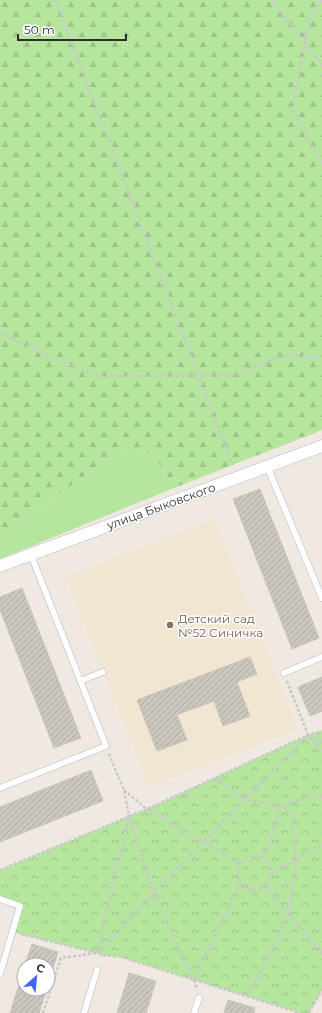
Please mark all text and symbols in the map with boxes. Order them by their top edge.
scale bar [18,16,126,42]
text: 50 m [24,22,55,37]
street label: улица Быковского [104,479,218,533]
place label: Детский сад №52 Синичка [178,611,263,640]
marker: Детский сад №52 Синичка [165,620,175,630]
north arrow [16,957,56,997]
text: С [34,960,47,976]

